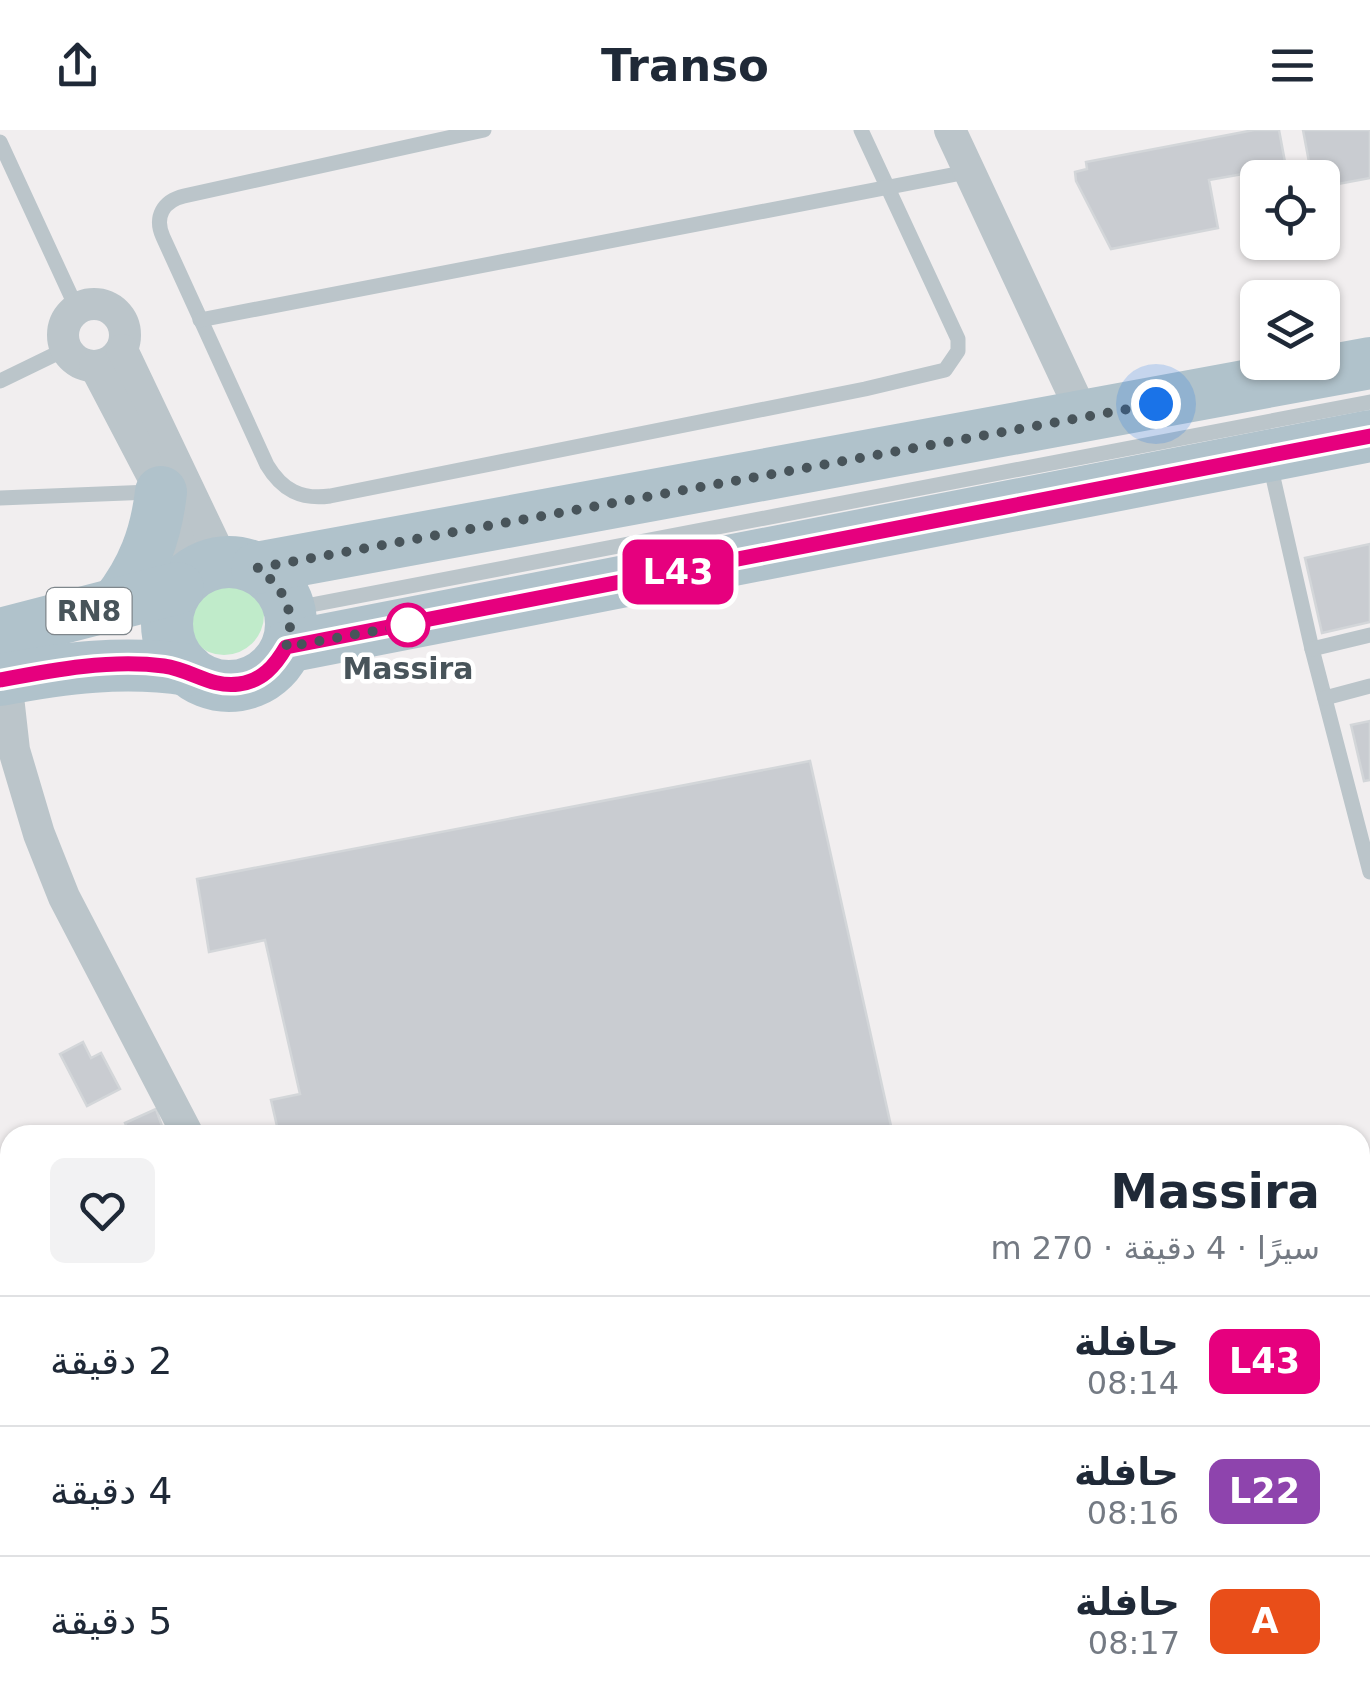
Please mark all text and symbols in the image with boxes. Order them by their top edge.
icon: share [50,38,105,93]
icon: menu [1265,38,1320,93]
text: Transo [601,39,769,92]
map controls [1240,160,1340,380]
button: locate [1240,160,1340,260]
button: layers [1240,280,1340,380]
your location [1131,379,1181,429]
line badge: L43 [620,540,736,604]
text: L43 [642,552,714,592]
road number: RN8 [46,588,132,634]
marker: Massira [387,604,429,646]
place label: Massira [342,651,474,686]
button: heart [50,1158,155,1263]
text: Massira [1110,1163,1320,1219]
text: سيرًا · 4 دقيقة · 270 m [990,1229,1320,1267]
text: حافلة [1074,1320,1179,1364]
text: 2 دقيقة [50,1339,172,1383]
text: L43 [1229,1341,1300,1381]
text: 08:14 [1087,1364,1179,1402]
text: حافلة [1074,1450,1179,1494]
text: 4 دقيقة [50,1469,172,1513]
text: L22 [1229,1471,1300,1511]
text: 08:16 [1087,1494,1179,1532]
text: حافلة [1075,1580,1180,1624]
text: 5 دقيقة [50,1599,172,1643]
text: A [1251,1601,1279,1641]
text: 08:17 [1088,1624,1180,1662]

